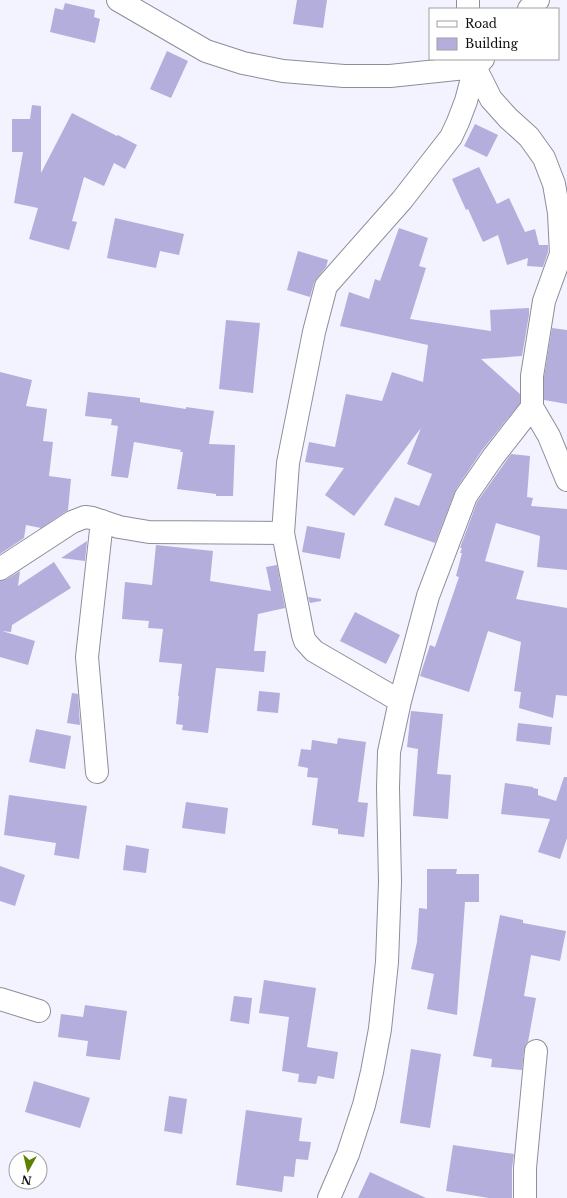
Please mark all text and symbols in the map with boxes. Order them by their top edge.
legend [429,8,559,60]
text: Road [465,16,497,31]
text: Building [465,36,519,51]
north arrow [8,1150,48,1190]
text: N [20,1172,33,1188]

